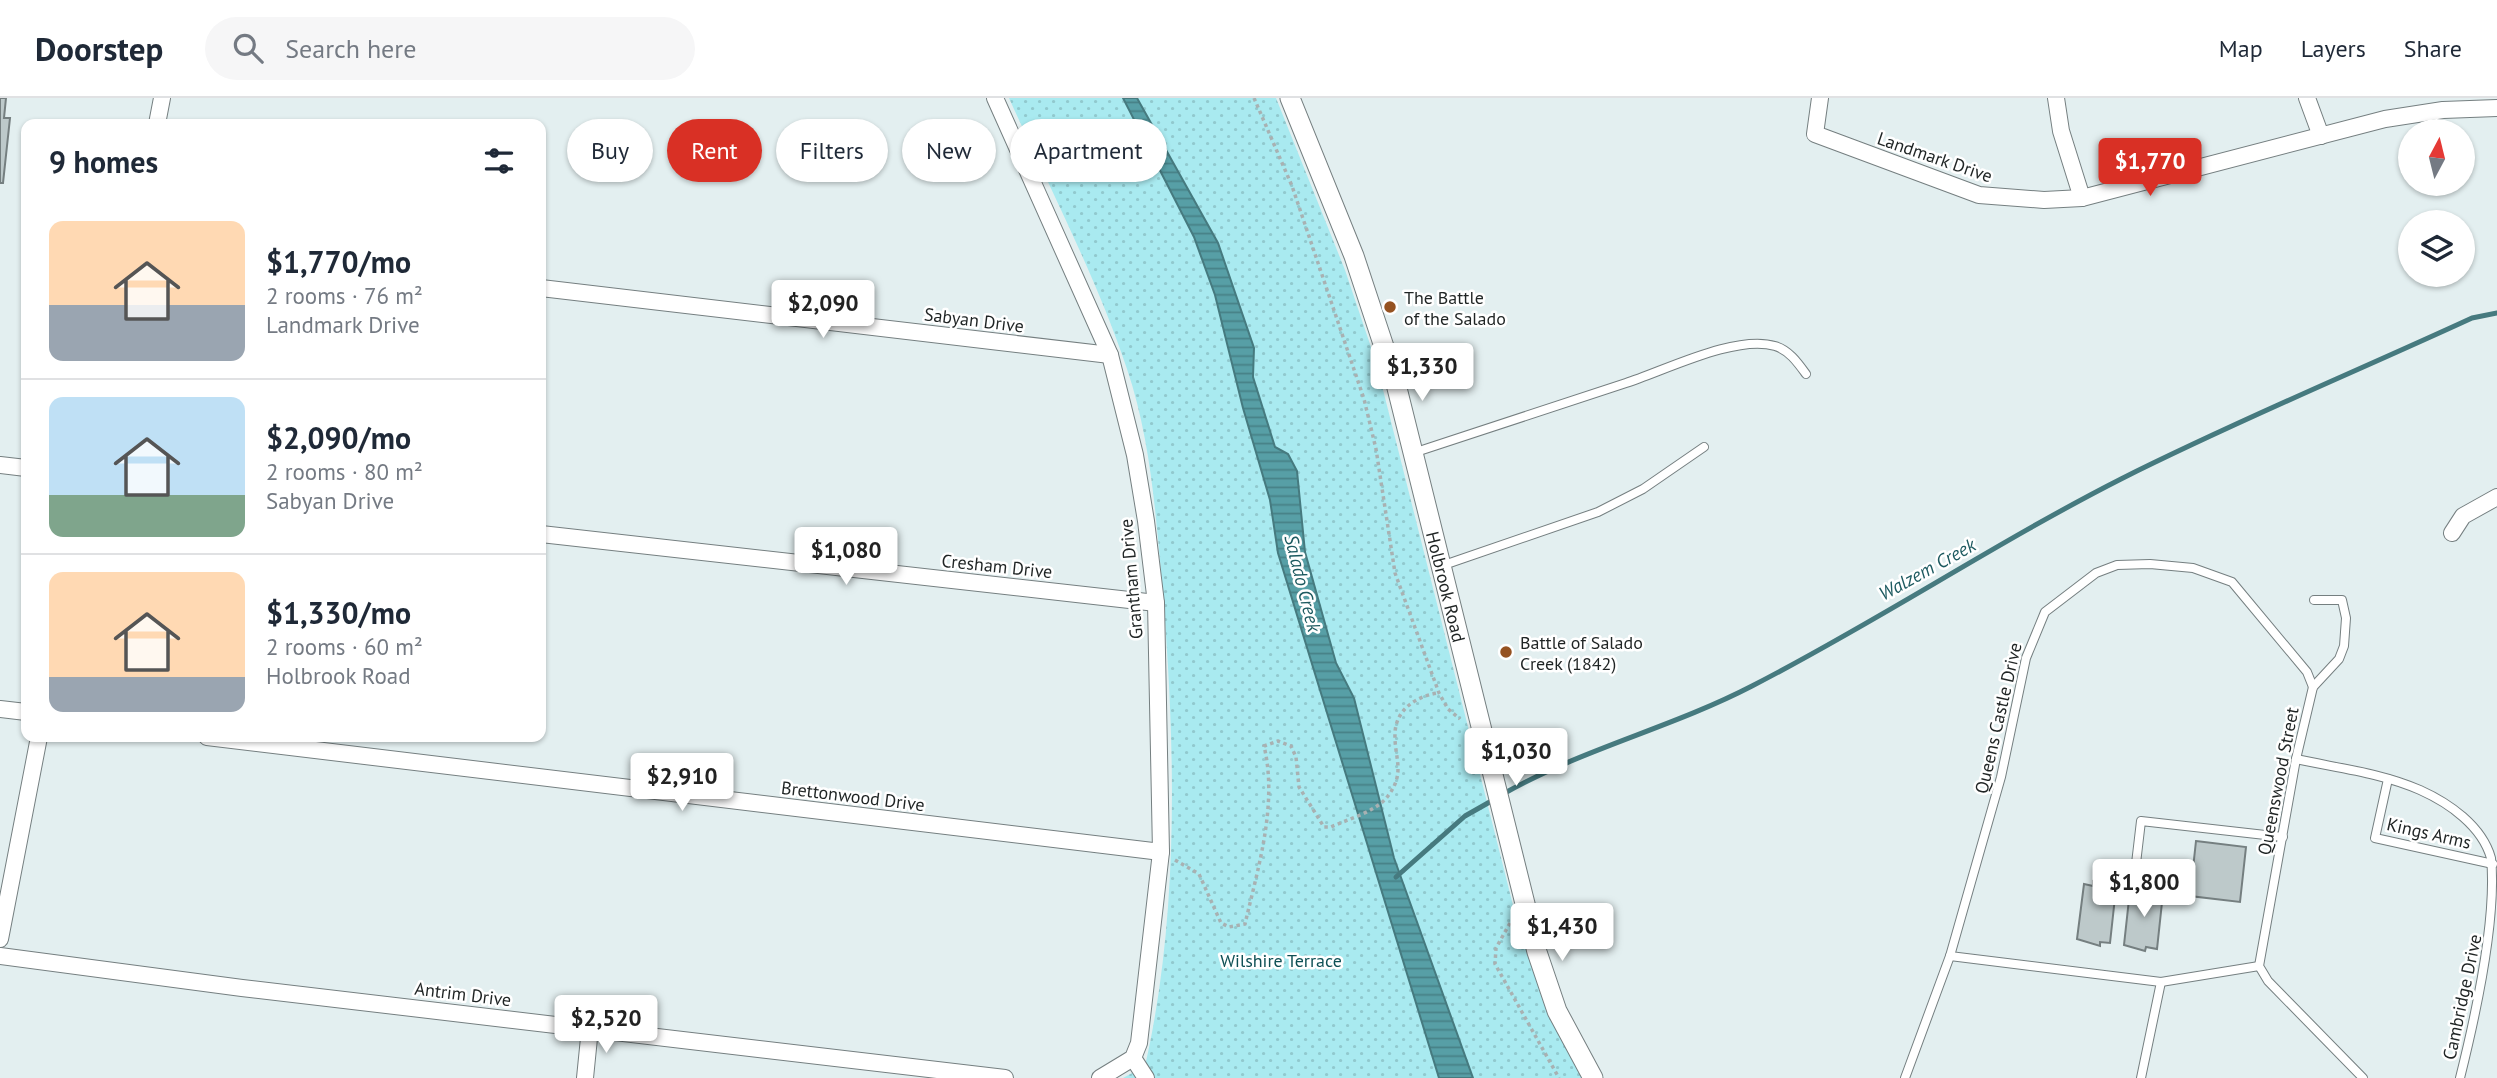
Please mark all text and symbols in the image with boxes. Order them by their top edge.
search box [205,17,695,80]
text: Doorstep [35,27,163,70]
icon: search [229,29,267,67]
text: Search here [285,32,416,65]
text: Map [2219,33,2263,64]
text: Layers [2301,33,2366,64]
text: Share [2404,33,2462,64]
chip: Buy [567,119,653,182]
chip: Rent [667,119,762,182]
chip: Filters [776,119,888,182]
chip: New [902,119,996,182]
chip: Apartment [1010,119,1167,182]
north arrow [2398,119,2474,196]
map controls [2398,119,2475,287]
street label: Landmark Drive [1874,127,1996,187]
pin: $1,770 [2093,139,2207,198]
text: 9 homes [49,142,158,181]
icon: filters [480,142,518,180]
text: $1,770 [2114,146,2186,175]
button: layers [2398,210,2475,287]
text: $1,770/mo [266,242,411,281]
icon: home [105,249,189,333]
pin: $2,090 [766,280,880,340]
text: 2 rooms · 76 m² [266,281,423,310]
place label: The Battle of the Salado [1404,286,1506,330]
text: $2,090 [787,288,859,317]
marker: The Battle of the Salado [1382,299,1398,315]
street label: Sabyan Drive [923,302,1025,338]
text: Landmark Drive [266,310,420,339]
pin: $1,330 [1365,344,1479,403]
text: $1,330 [1386,351,1458,380]
text: $2,090/mo [266,418,411,457]
icon: home [105,425,189,509]
text: 2 rooms · 80 m² [266,457,423,486]
text: Sabyan Drive [266,486,394,515]
street label: Grantham Drive [1114,518,1148,640]
pin: $1,080 [789,528,903,587]
street label: Holbrook Road [1421,529,1471,644]
water label: Salado Creek [1279,532,1327,636]
water label: Walzem Creek [1874,532,1981,605]
text: $1,080 [810,535,882,564]
street label: Cresham Drive [940,549,1054,583]
text: $1,330/mo [266,593,411,632]
icon: home [105,600,189,684]
place label: Battle of Salado Creek (1842) [1520,631,1643,675]
text: 2 rooms · 60 m² [266,632,423,661]
street label: Queens Castle Drive [1969,640,2027,796]
marker: Battle of Salado Creek (1842) [1498,644,1514,660]
text: Holbrook Road [266,661,411,690]
street label: Queenswood Street [2252,705,2304,857]
pin: $1,030 [1459,728,1573,788]
text: $1,030 [1480,736,1552,765]
pin: $2,910 [625,754,739,813]
text: $2,910 [646,761,718,790]
street label: Brettonwood Drive [780,776,926,816]
street label: Kings Arms [2385,812,2473,854]
pin: $1,800 [2087,860,2201,919]
text: $1,800 [2108,867,2180,896]
pin: $1,430 [1505,904,1619,963]
text: $1,430 [1526,911,1598,940]
street label: Cambridge Drive [2437,932,2487,1062]
park label: Wilshire Terrace [1220,949,1342,972]
street label: Antrim Drive [413,977,513,1011]
pin: $2,520 [549,996,663,1055]
text: $2,520 [570,1003,642,1032]

